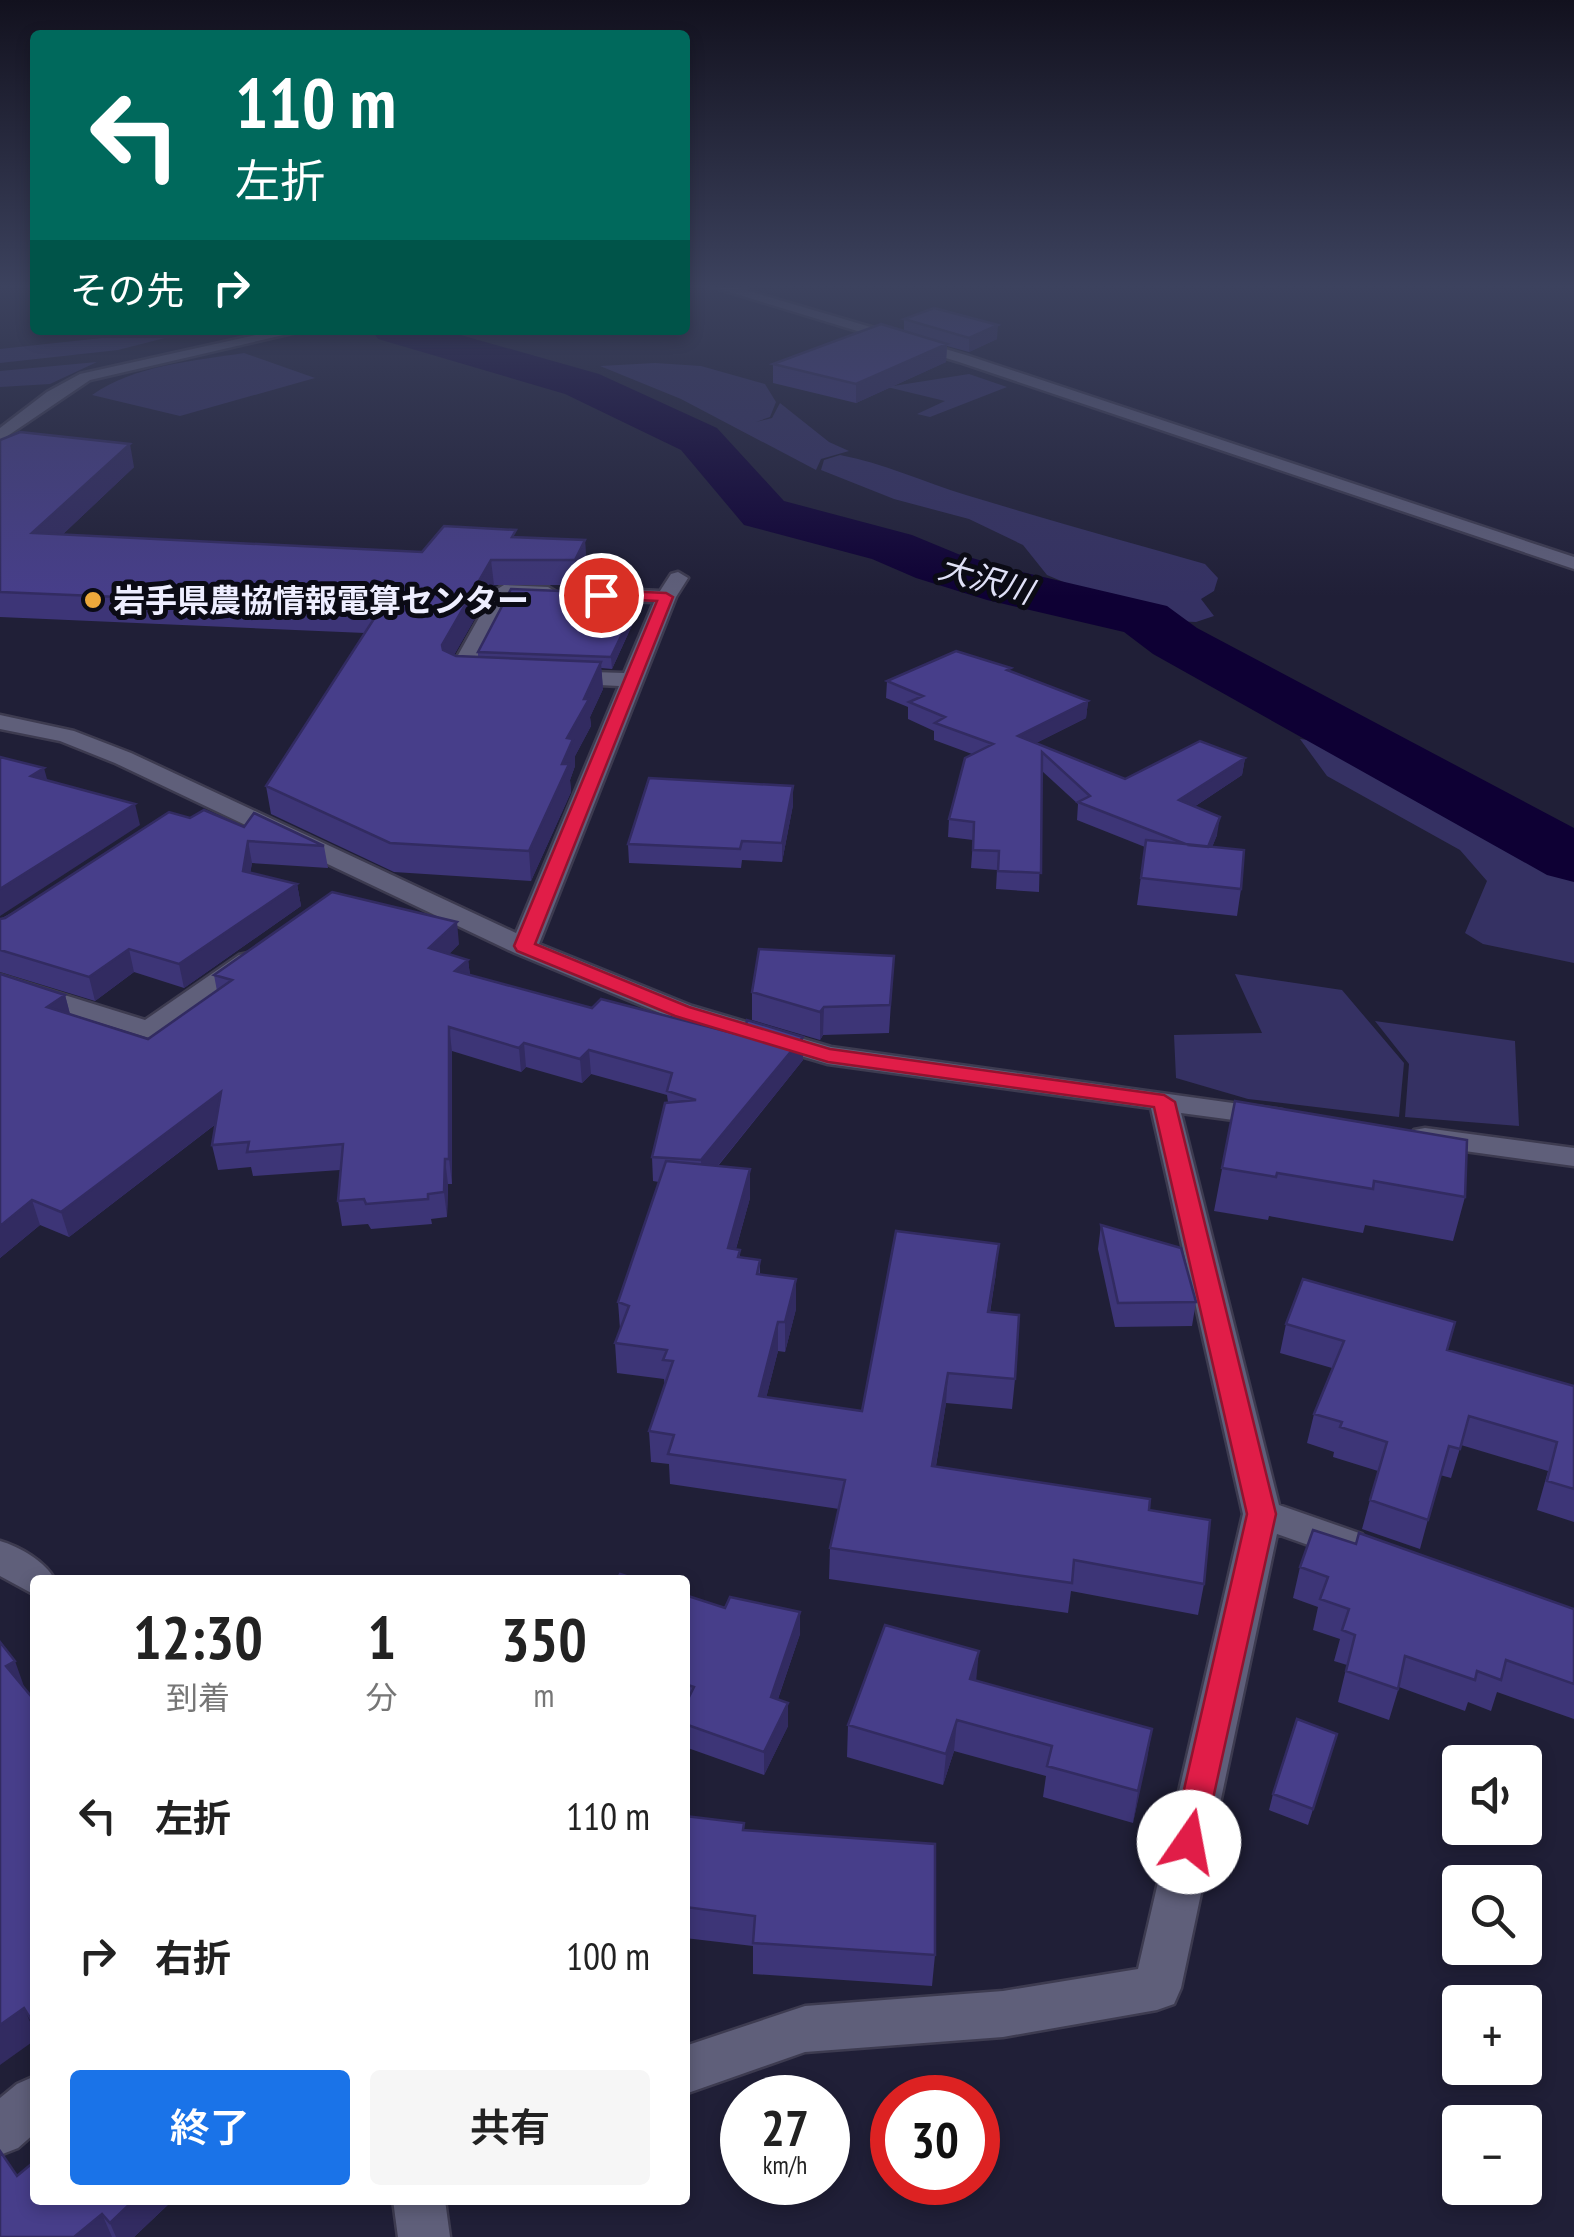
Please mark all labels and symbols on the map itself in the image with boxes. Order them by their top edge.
water label: 大沢川 [934,546,1041,613]
pin [559,553,644,638]
place label: 岩手県農協情報電算センター [113,579,529,621]
marker: 岩手県農協情報電算センター [82,589,104,611]
position arrow [1137,1790,1241,1894]
speed limit sign: 30 [870,2075,1000,2205]

